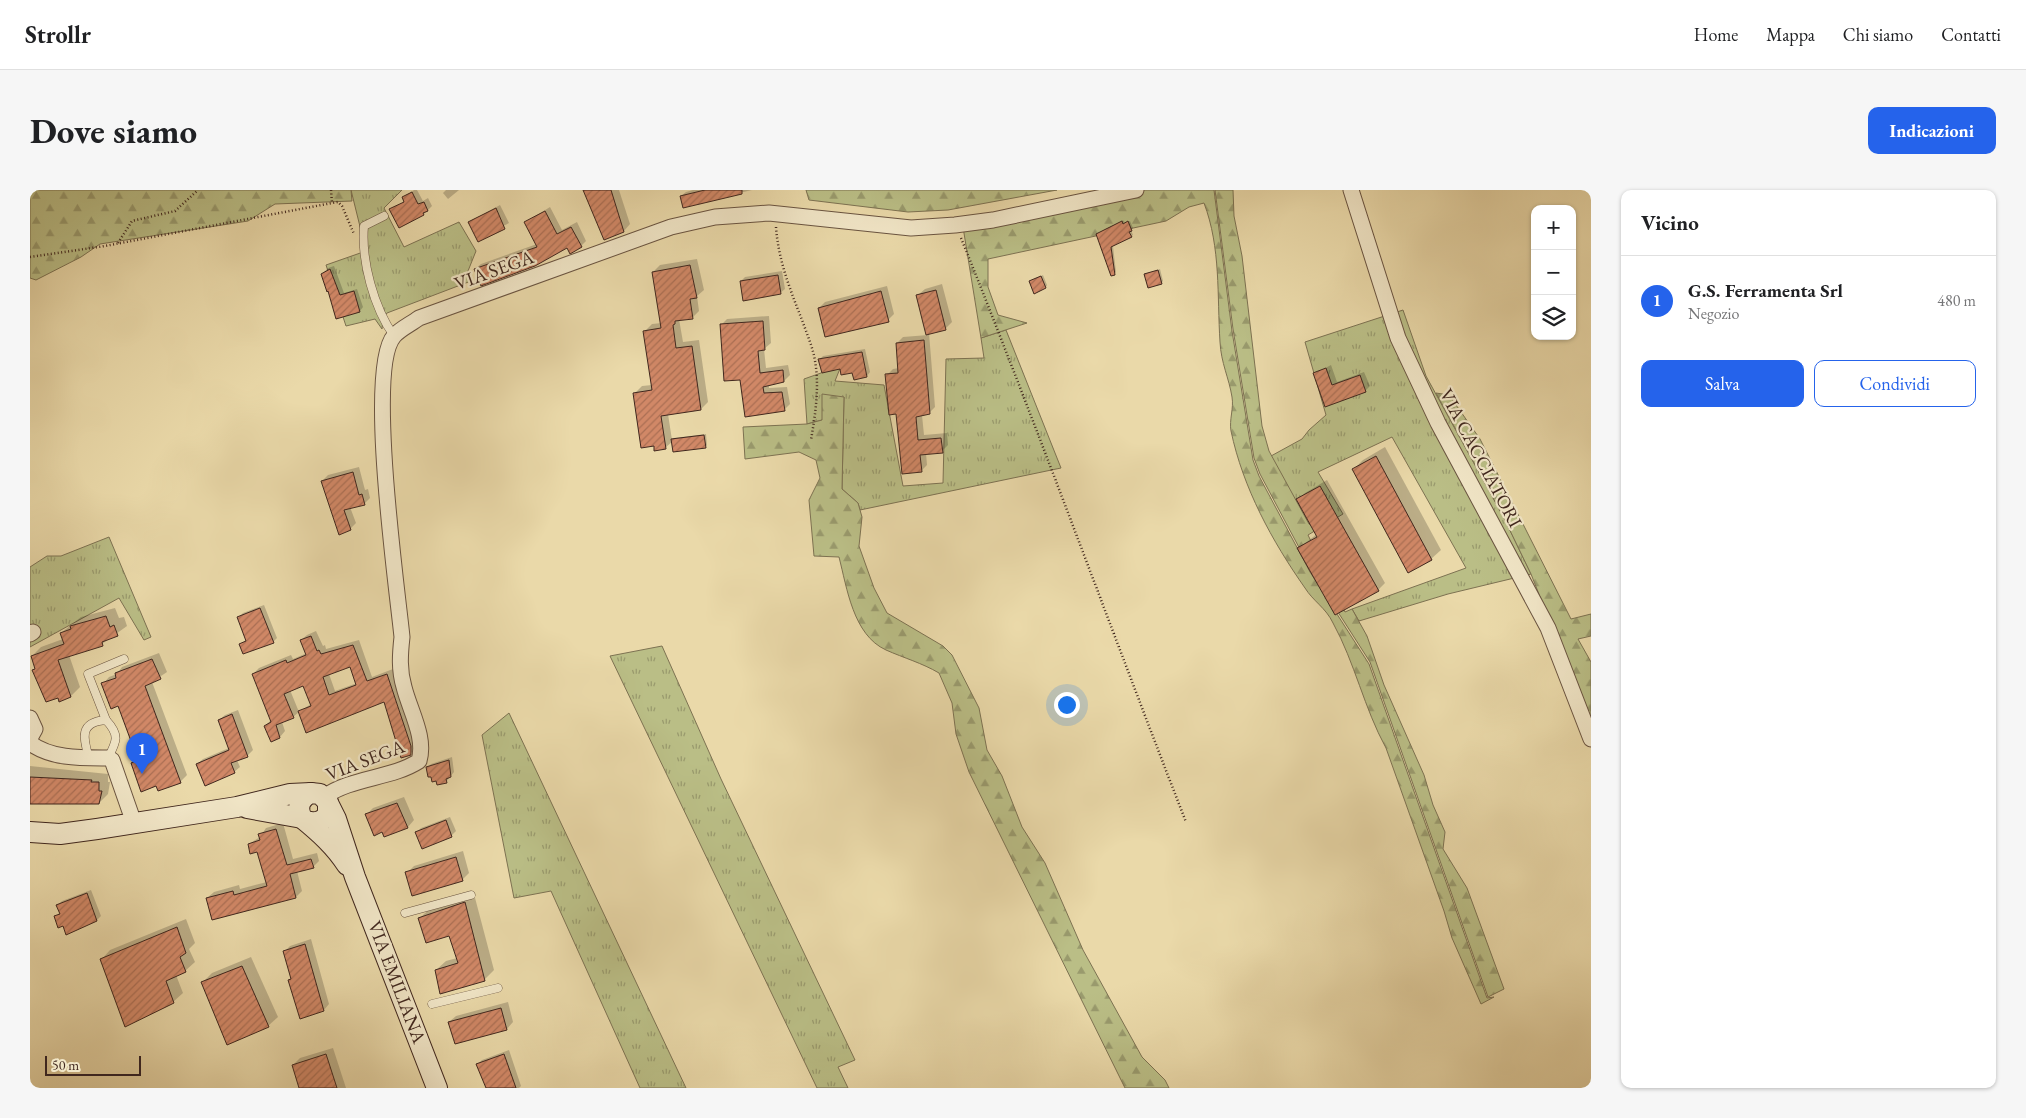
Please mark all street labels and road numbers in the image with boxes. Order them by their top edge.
street label: VIA SEGA [451,244,538,296]
street label: VIA CACCIATORI [1434,384,1528,532]
street label: VIA SEGA [322,733,409,786]
street label: VIA EMILIANA [362,917,432,1048]

